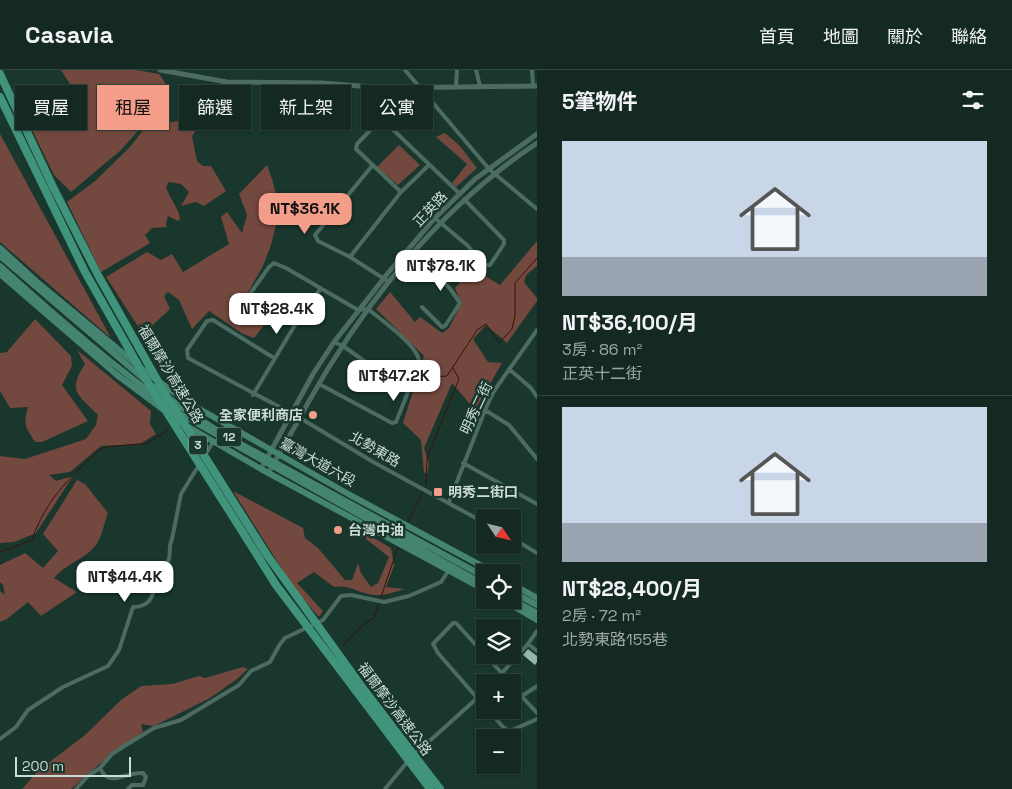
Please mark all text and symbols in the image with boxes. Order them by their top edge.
text: Casavia [25,19,113,50]
text: 首頁 [759,25,795,48]
text: 地圖 [823,25,859,48]
text: 關於 [887,25,923,48]
text: 聯絡 [951,25,987,48]
chip: 買屋 [15,85,87,130]
chip: 租屋 [97,85,169,130]
chip: 篩選 [179,85,251,130]
chip: 新上架 [261,85,351,130]
chip: 公寓 [361,85,433,130]
icon: filters [959,86,987,114]
text: 5筆物件 [562,88,638,115]
icon: home [730,174,820,264]
street label: 正英路 [409,188,451,230]
pin: NT$36.1K [253,192,357,235]
text: NT$36.1K [270,198,340,219]
pin: NT$78.1K [389,250,493,292]
text: NT$78.1K [406,255,476,276]
pin: NT$28.4K [225,292,329,335]
text: NT$28.4K [240,298,314,319]
text: NT$36,100/月 [562,309,698,336]
street label: 福爾摩沙高速公路 [134,321,208,427]
text: 3房 · 86 m² [562,339,642,360]
pin: NT$47.2K [342,360,446,402]
text: 正英十二街 [562,363,642,384]
text: NT$47.2K [358,365,430,386]
street label: 明秀二街 [456,379,496,437]
place label: 全家便利商店 [219,406,303,424]
marker: 全家便利商店 [307,409,319,421]
street label: 北勢東路 [346,427,404,471]
road number: 12 [216,428,242,447]
street label: 臺灣大道六段 [277,434,359,490]
road number: 3 [189,436,207,454]
icon: home [730,439,820,529]
place label: 明秀二街口 [448,483,518,501]
marker: 明秀二街口 [432,486,444,498]
north arrow [476,509,521,554]
map controls [476,509,521,774]
place label: 台灣中油 [348,521,404,539]
marker: 台灣中油 [332,524,344,536]
pin: NT$44.4K [73,560,177,603]
button: locate [476,564,521,609]
text: NT$44.4K [87,566,163,587]
text: NT$28,400/月 [562,575,702,602]
text: 2房 · 72 m² [562,605,641,626]
button: layers [476,619,521,664]
text: 北勢東路155巷 [562,629,668,650]
street label: 福爾摩沙高速公路 [354,659,436,759]
button: + [476,674,521,719]
button: − [476,729,521,774]
scale bar [15,754,131,777]
text: 200 m [22,757,64,775]

